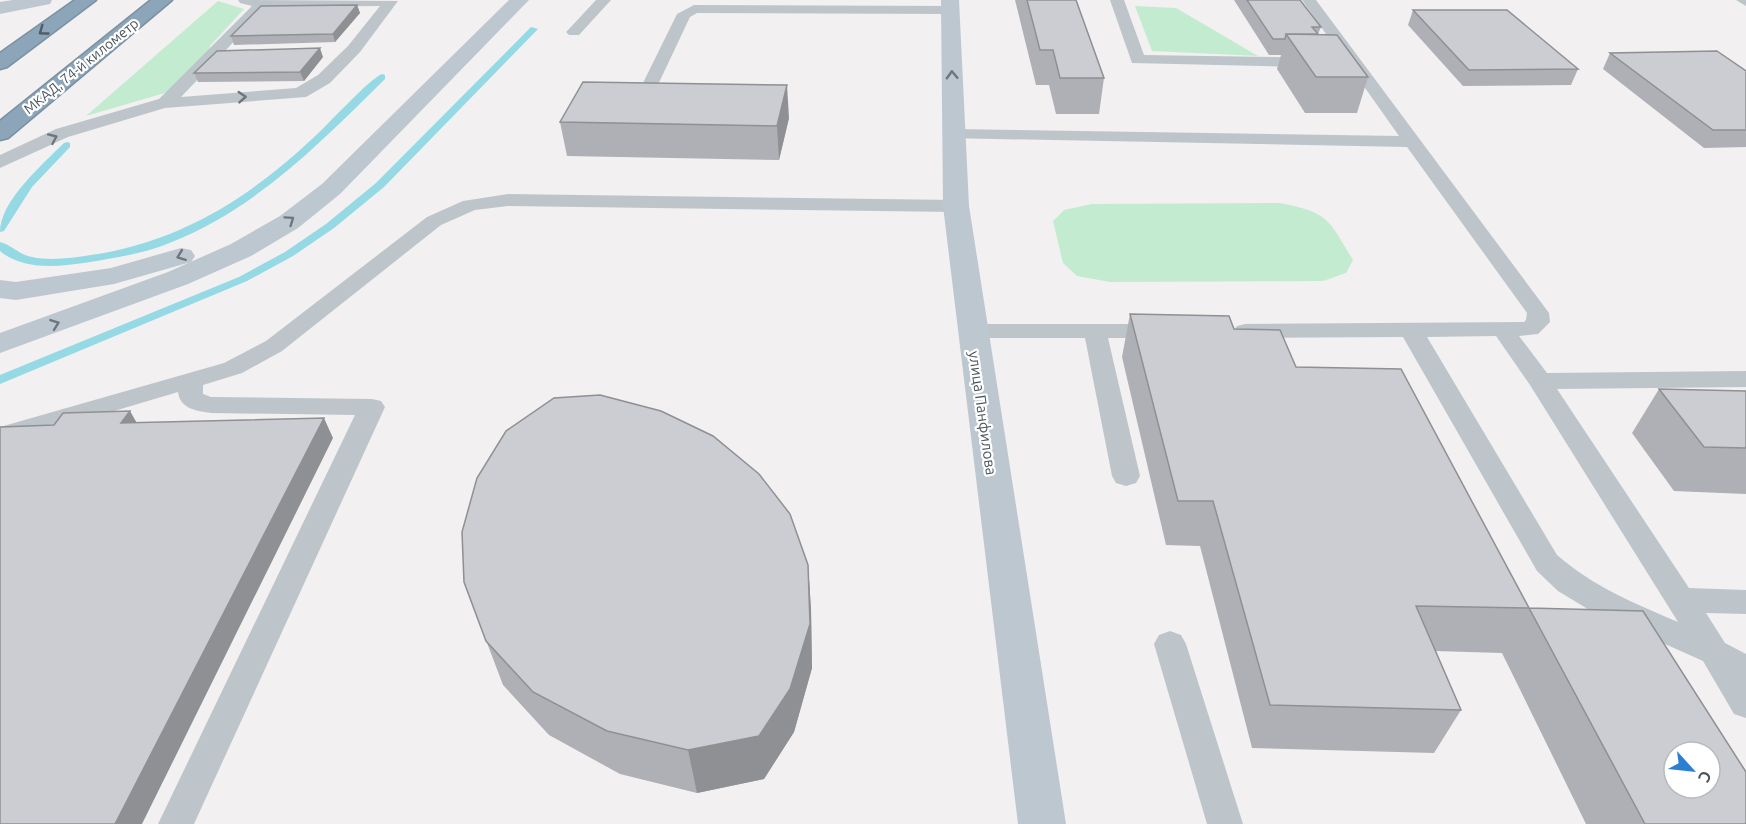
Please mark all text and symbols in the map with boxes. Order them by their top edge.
street label: МКАД, 74-й километр [21,15,141,117]
one-way arrow [39,24,50,35]
one-way arrow [945,71,958,80]
one-way arrow [238,91,247,104]
one-way arrow [47,133,58,145]
one-way arrow [284,216,295,227]
one-way arrow [176,249,187,261]
one-way arrow [49,319,60,331]
street label: улица Панфилова [966,350,1000,476]
north arrow [1662,740,1722,800]
text: С [1695,768,1716,785]

